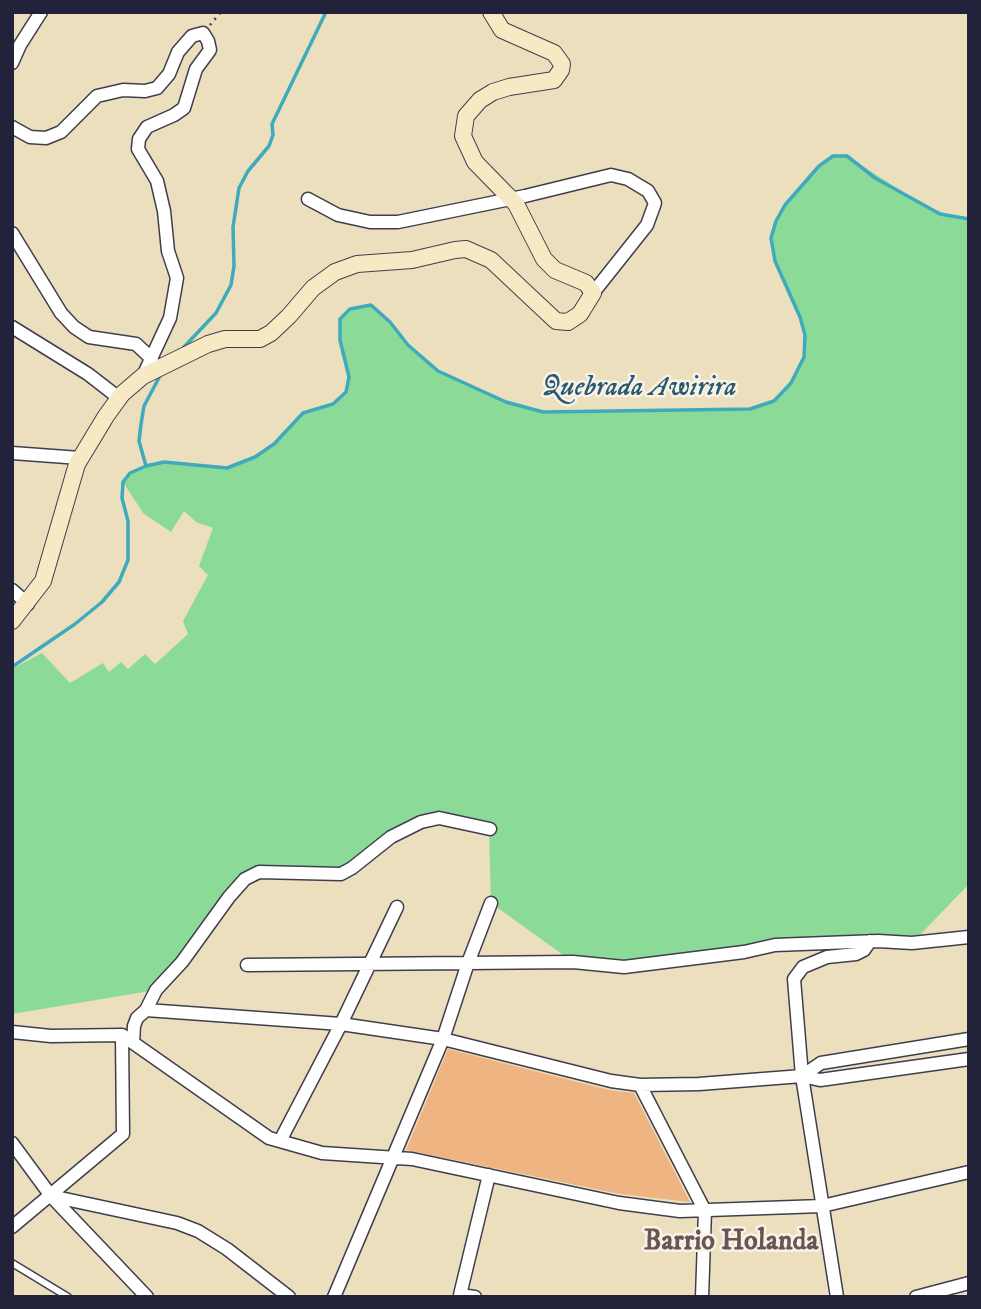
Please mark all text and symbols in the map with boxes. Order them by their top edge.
water label: Quebrada Awirira [541,372,737,406]
district label: Barrio Holanda [644,1226,818,1260]

